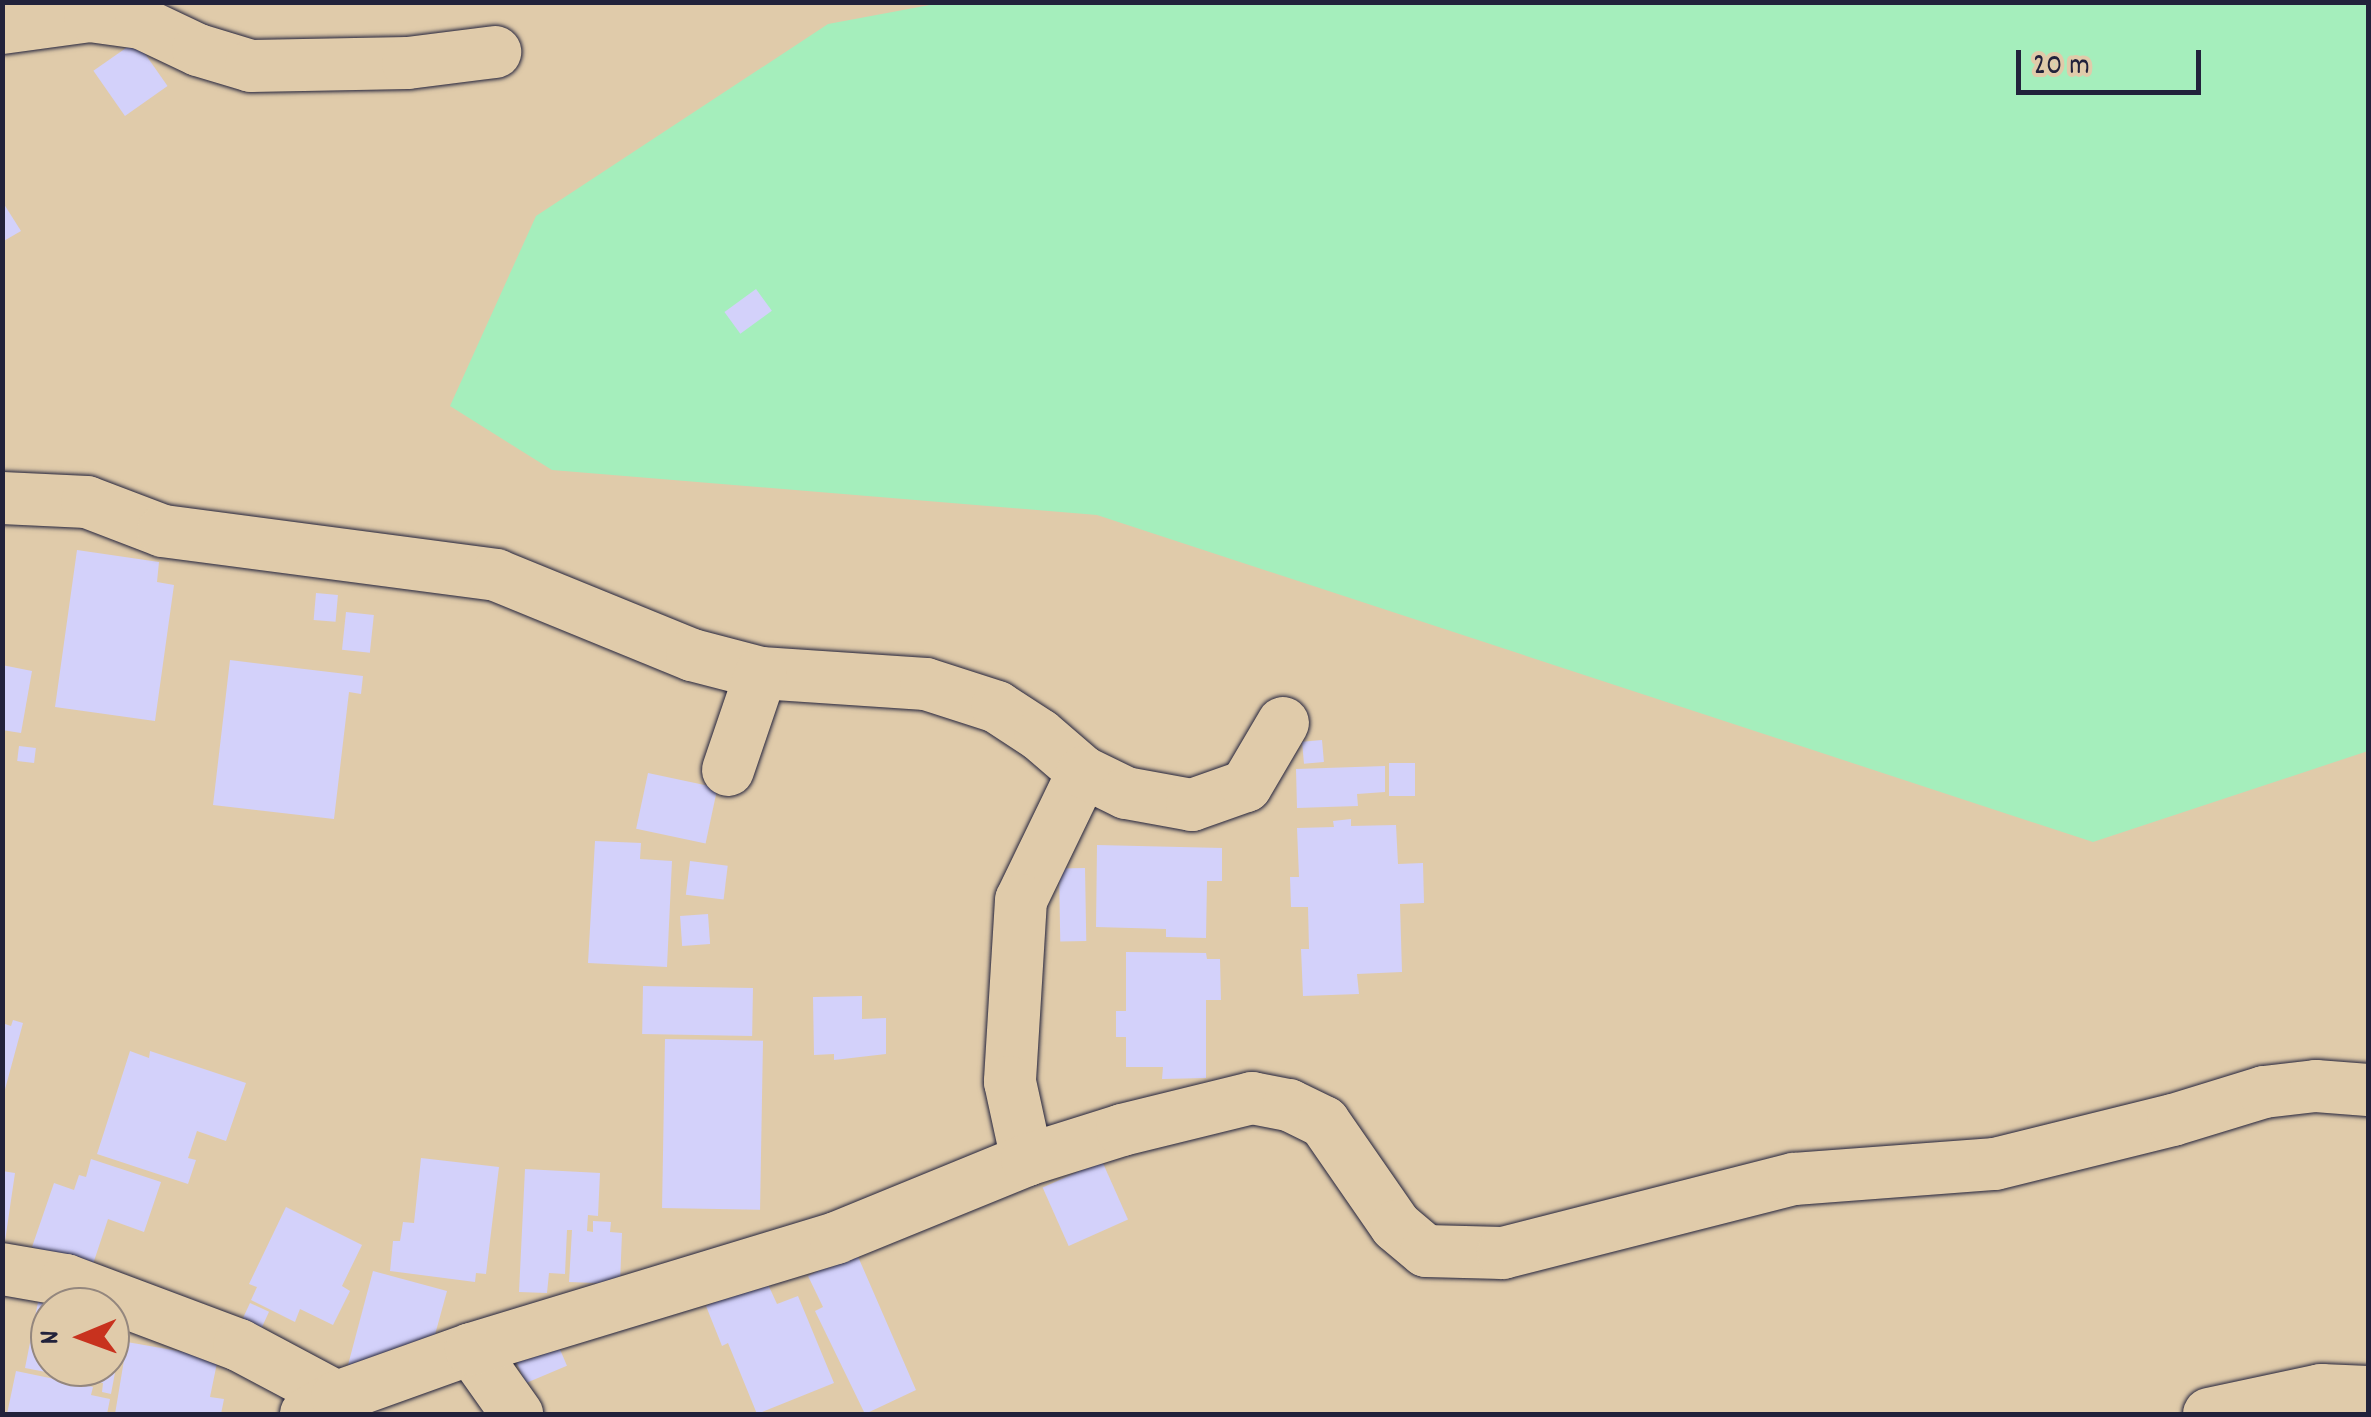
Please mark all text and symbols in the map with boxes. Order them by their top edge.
scale bar [2021,30,2206,92]
text: 20 m [2033,46,2090,89]
north arrow [30,1287,130,1387]
text: N [32,1330,72,1345]

